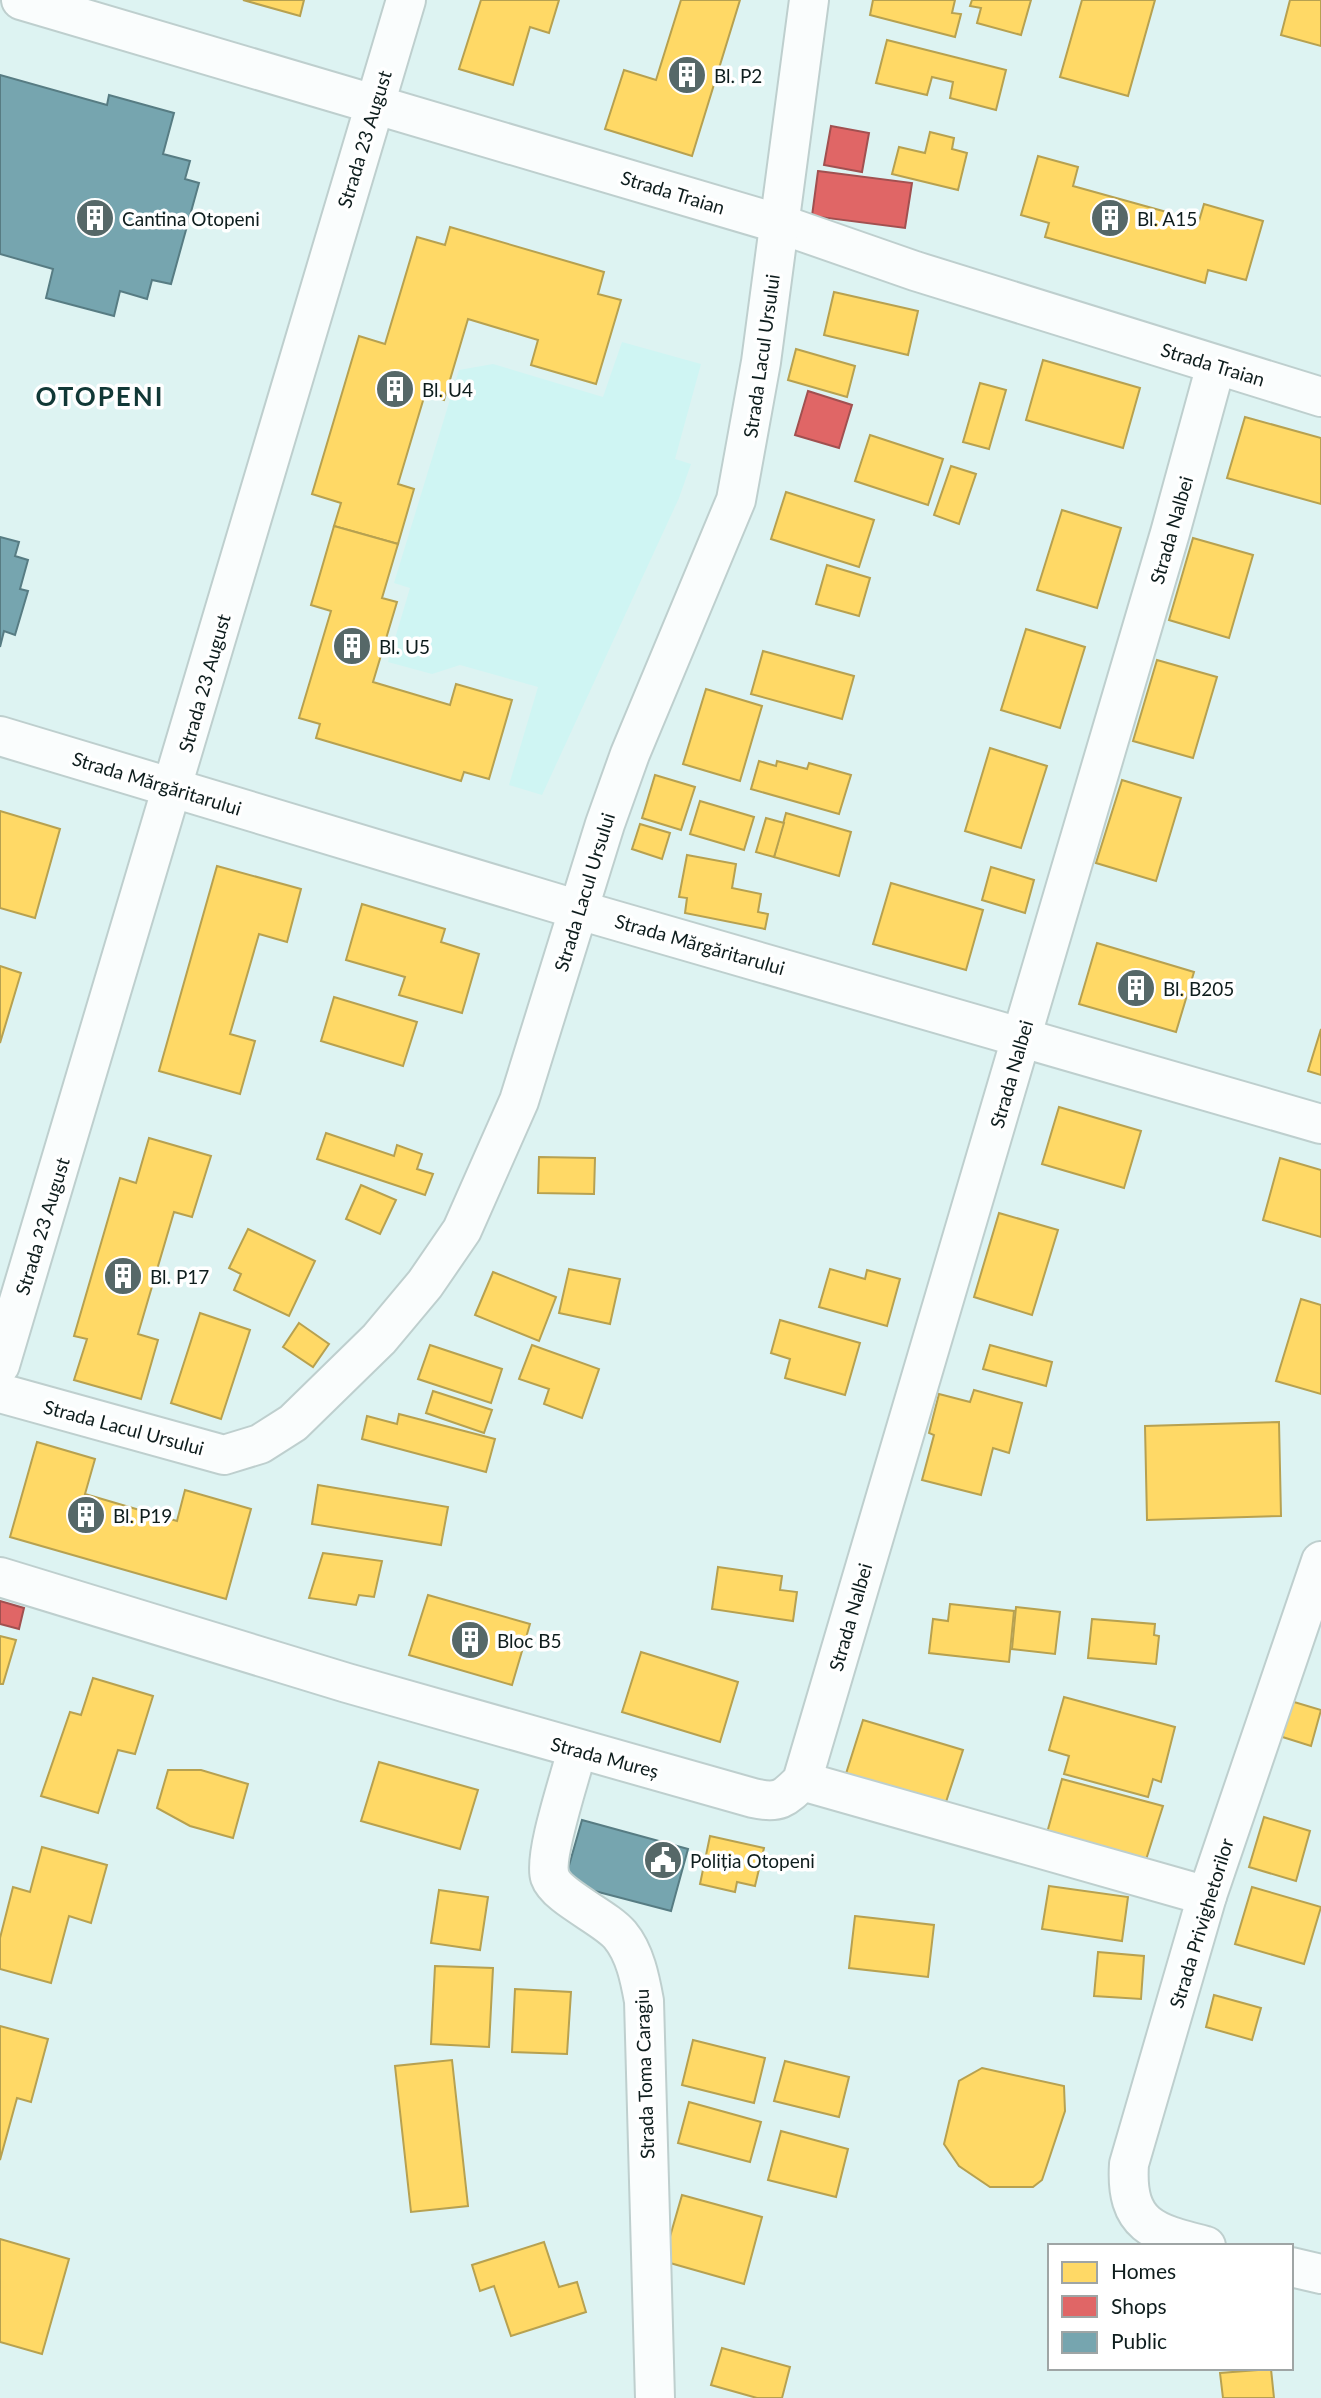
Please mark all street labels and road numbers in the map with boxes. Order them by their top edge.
street label: Strada 23 August [332,67,396,211]
street label: Strada Traian [618,165,728,219]
street label: Strada Lacul Ursului [738,273,784,439]
street label: Strada Traian [1158,337,1268,391]
street label: Strada Nalbei [1145,473,1197,587]
street label: Strada 23 August [173,611,235,755]
street label: Strada Mărgăritarului [70,746,244,820]
street label: Strada Lacul Ursului [549,810,619,974]
street label: Strada Mărgăritarului [612,909,788,979]
street label: Strada Nalbei [985,1017,1037,1131]
street label: Strada 23 August [10,1154,74,1298]
street label: Strada Lacul Ursului [41,1395,207,1459]
street label: Strada Nalbei [824,1560,876,1674]
street label: Strada Mureș [549,1732,661,1782]
street label: Strada Privighetorilor [1164,1835,1238,2011]
street label: Strada Toma Caragiu [630,1989,658,2159]

